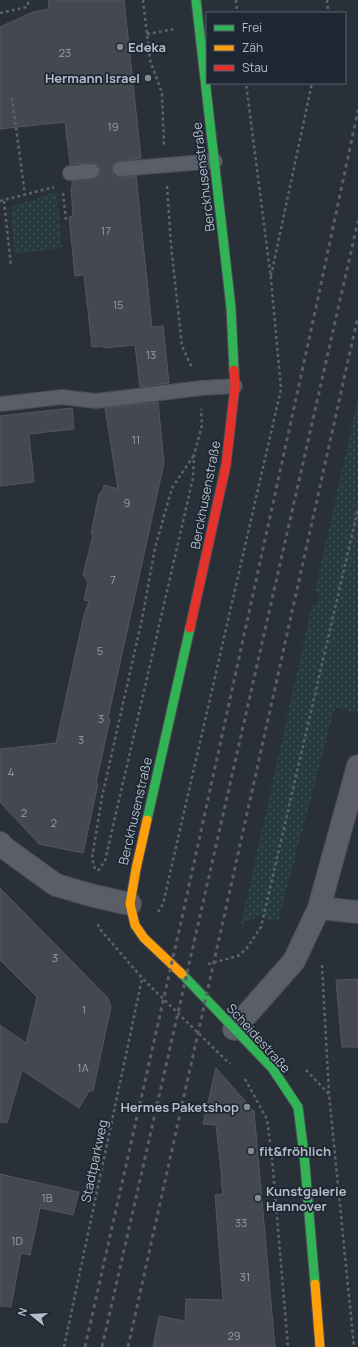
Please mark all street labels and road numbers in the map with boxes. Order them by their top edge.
street label: Berckhusenstraße [187,121,219,233]
street label: Berckhusenstraße [186,439,224,551]
street label: Berckhusenstraße [114,755,156,867]
street label: Scheidestraße [223,999,295,1077]
street label: Stadtparkweg [76,1118,112,1204]

